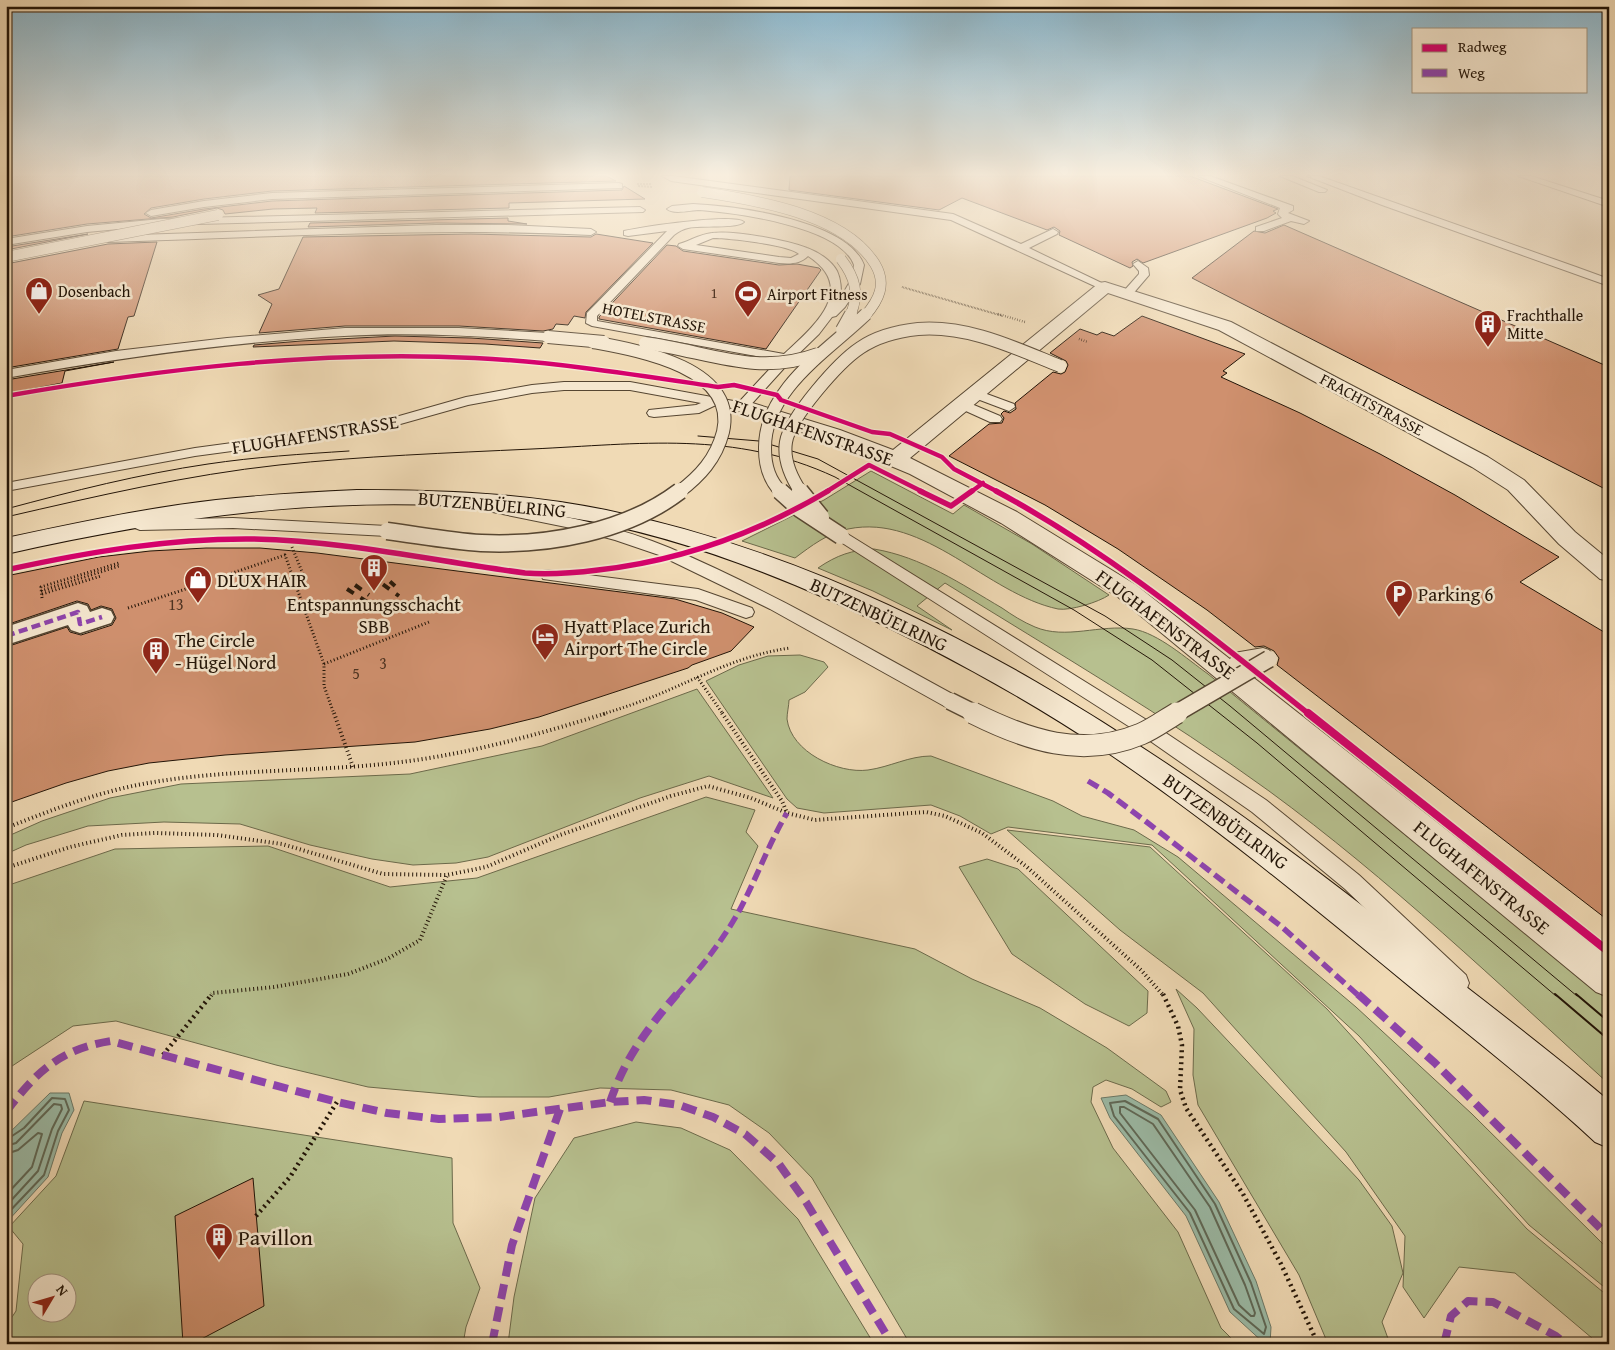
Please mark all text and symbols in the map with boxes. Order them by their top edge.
legend [1412,28,1588,92]
text: Radweg [1458,36,1507,57]
text: Weg [1458,62,1485,83]
shop icon: Dosenbach [24,276,54,315]
place label: Dosenbach [58,279,130,303]
sports icon: Airport Fitness [733,279,763,318]
place label: Airport Fitness [767,282,868,306]
house number: 1 [711,283,717,303]
street label: HOTELSTRASSE [600,295,708,339]
place label: Frachthalle Mitte [1507,303,1583,345]
building icon: Frachthalle Mitte [1473,309,1503,348]
street label: FRACHTSTRASSE [1316,367,1428,441]
street label: FLUGHAFENSTRASSE [729,391,897,473]
street label: FLUGHAFENSTRASSE [230,407,401,461]
street label: BUTZENBÜELRING [417,484,567,524]
building icon: Entspannungsschacht SBB [359,553,389,592]
street label: FLUGHAFENSTRASSE [1090,562,1242,686]
shop icon: DLUX HAIR [183,565,213,604]
place label: DLUX HAIR [217,566,307,594]
street label: BUTZENBÜELRING [806,570,952,658]
parking icon: Parking 6 [1384,579,1414,618]
place label: Parking 6 [1418,580,1493,608]
place label: Entspannungsschacht SBB [287,590,461,640]
house number: 13 [168,592,184,616]
place label: Hyatt Place Zurich Airport The Circle [564,612,711,662]
hotel icon: Hyatt Place Zurich Airport The Circle [530,622,560,661]
place label: The Circle - Hügel Nord [175,626,277,676]
building icon: The Circle - Hügel Nord [141,636,171,675]
house number: 3 [379,651,387,675]
house number: 5 [352,661,360,685]
street label: BUTZENBÜELRING [1158,766,1294,876]
street label: FLUGHAFENSTRASSE [1408,813,1556,941]
place label: Pavillon [238,1221,314,1253]
building icon: Pavillon [204,1222,234,1261]
north arrow [28,1272,78,1322]
text: N [51,1280,73,1300]

